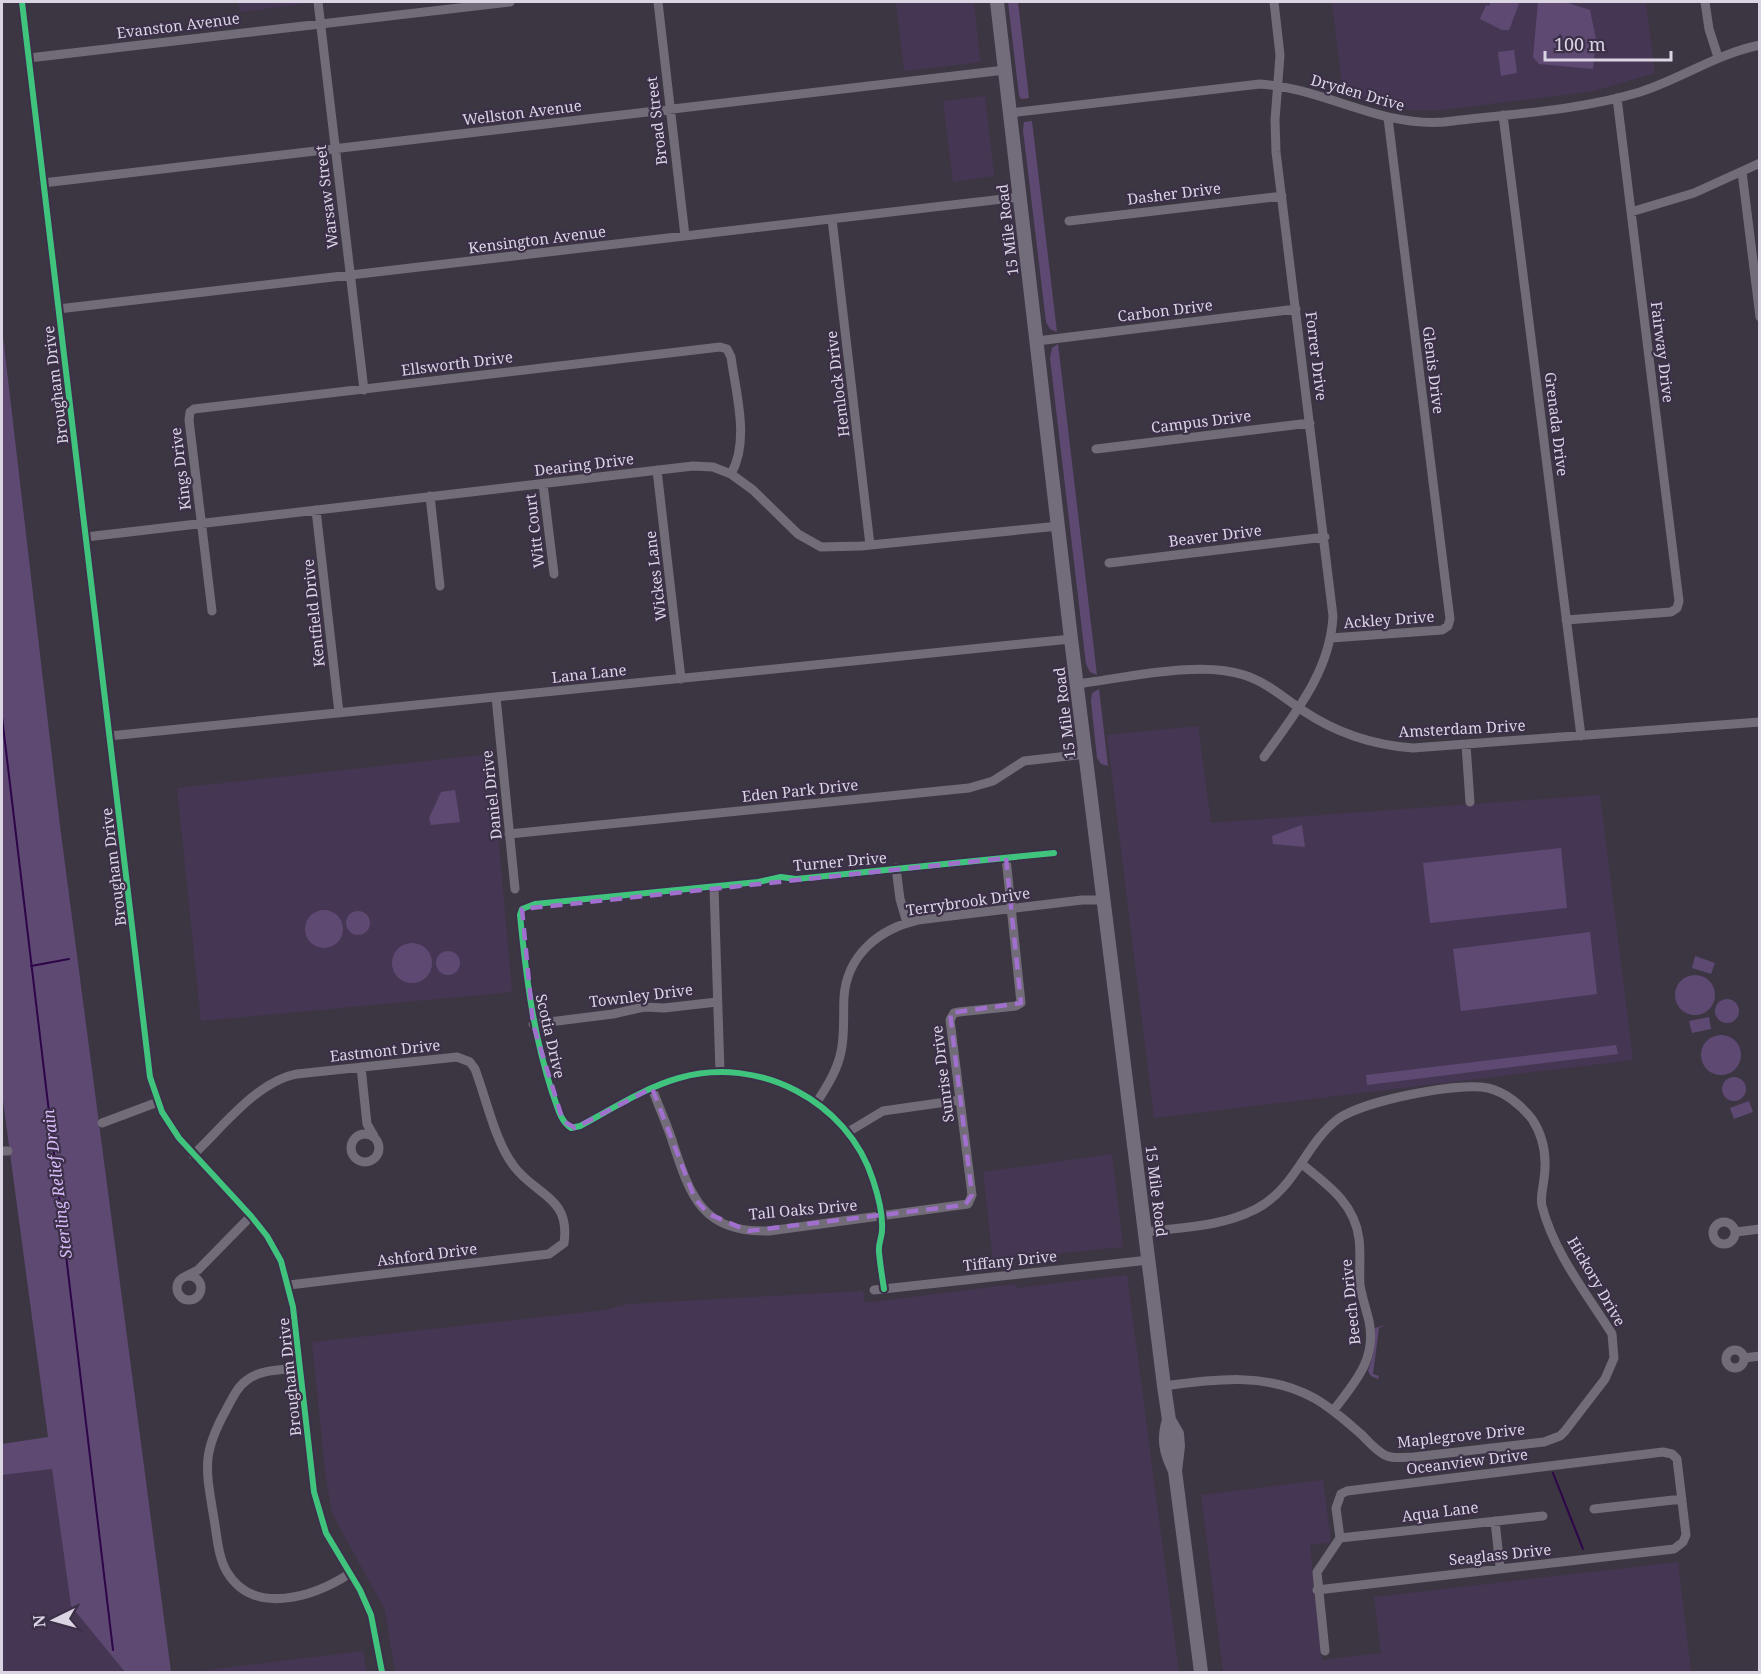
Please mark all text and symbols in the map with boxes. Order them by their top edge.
street label: Evanston Avenue [115,8,241,42]
scale bar [1545,24,1671,62]
text: 100 m [1554,32,1606,56]
street label: Dryden Drive [1309,69,1407,115]
street label: Broad Street [641,76,671,166]
street label: Wellston Avenue [461,95,583,129]
street label: Warsaw Street [310,144,342,250]
street label: Dasher Drive [1126,177,1222,209]
street label: 15 Mile Road [991,183,1023,277]
street label: Kensington Avenue [467,221,607,257]
street label: Carbon Drive [1116,294,1214,326]
street label: Fairway Drive [1647,300,1679,404]
street label: Forrer Drive [1302,310,1332,402]
street label: Brougham Drive [38,325,72,445]
street label: Glenis Drive [1419,325,1449,415]
street label: Hemlock Drive [821,330,853,438]
street label: Ellsworth Drive [400,346,514,380]
street label: Grenada Drive [1541,371,1573,477]
street label: Campus Drive [1150,405,1252,437]
street label: Kings Drive [165,426,195,512]
street label: Dearing Drive [533,448,635,480]
street label: Witt Court [520,493,548,569]
street label: Beaver Drive [1167,519,1263,551]
street label: Wickes Lane [640,530,670,622]
street label: Kentfield Drive [297,558,329,668]
street label: Ackley Drive [1343,606,1435,632]
street label: Lana Lane [551,659,627,687]
street label: 15 Mile Road [1048,666,1080,760]
street label: Amsterdam Drive [1398,715,1526,741]
street label: Daniel Drive [476,749,506,841]
street label: Eden Park Drive [741,774,859,806]
street label: Brougham Drive [96,807,130,927]
street label: Turner Drive [792,847,888,875]
street label: Terrybrook Drive [905,882,1031,920]
street label: Townley Drive [588,979,694,1011]
street label: Scotia Drive [532,992,570,1080]
street label: Sunrise Drive [926,1024,958,1124]
street label: Eastmont Drive [329,1034,441,1066]
water label: Sterling Relief Drain [37,1108,77,1260]
street label: 15 Mile Road [1141,1144,1173,1238]
street label: Tall Oaks Drive [748,1194,858,1224]
street label: Hickory Drive [1563,1233,1631,1329]
street label: Ashford Drive [376,1238,478,1270]
street label: Tiffany Drive [962,1245,1058,1275]
street label: Beech Drive [1336,1258,1364,1346]
street label: Brougham Drive [273,1317,305,1437]
street label: Maplegrove Drive [1396,1418,1526,1452]
street label: Oceanview Drive [1405,1444,1529,1478]
street label: Aqua Lane [1401,1496,1479,1526]
street label: Seaglass Drive [1448,1539,1552,1569]
north arrow [24,1590,84,1650]
text: N [28,1614,51,1629]

